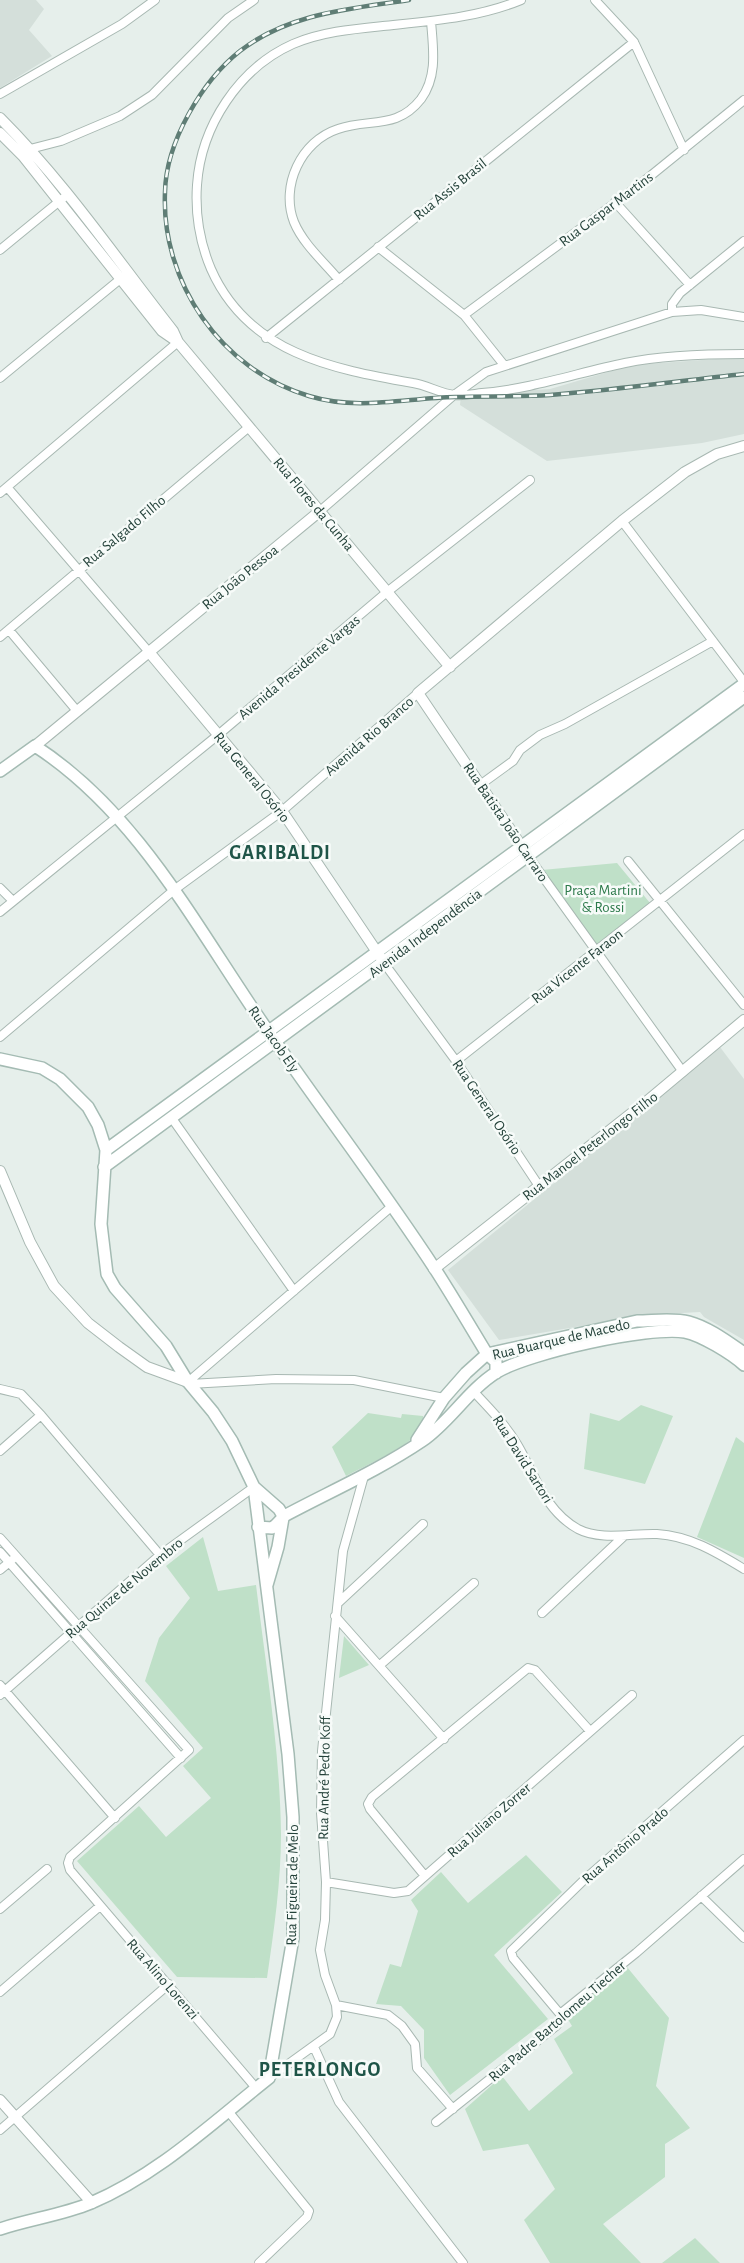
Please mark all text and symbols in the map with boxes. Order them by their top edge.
street label: Rua Assis Brasil [411,156,490,223]
street label: Rua Gaspar Martins [557,169,656,249]
street label: Rua Flores da Cunha [270,455,357,554]
street label: Rua Salgado Filho [80,492,169,570]
street label: Rua João Pessoa [199,542,281,612]
street label: Avenida Presidente Vargas [236,612,363,723]
street label: Avenida Rio Branco [322,694,417,779]
street label: Rua General Osório [211,729,292,825]
street label: Rua Batista João Carraro [460,760,551,884]
district label: GARIBALDI [229,843,331,863]
park label: Praça Martini & Rossi [564,883,642,915]
street label: Avenida Independência [366,886,485,981]
street label: Rua Vicente Faraon [529,926,626,1006]
street label: Rua Jacob Ely [245,1003,302,1076]
street label: Rua General Osório [449,1057,524,1158]
street label: Rua Manoel Peterlongo Filho [520,1089,661,1204]
street label: Rua Buarque de Macedo [491,1316,631,1363]
street label: Rua David Sartori [490,1413,556,1506]
street label: Rua Quinze de Novembro [63,1535,186,1642]
street label: Rua André Pedro Koff [316,1715,333,1840]
street label: Rua Juliano Zorrer [445,1780,534,1861]
street label: Rua Antônio Prado [579,1804,671,1887]
street label: Rua Figueira de Melo [284,1824,301,1946]
street label: Rua Alino Lorenzi [124,1936,201,2022]
street label: Rua Padre Bartolomeu Tiecher [486,1958,629,2085]
district label: PETERLONGO [259,2060,381,2080]

